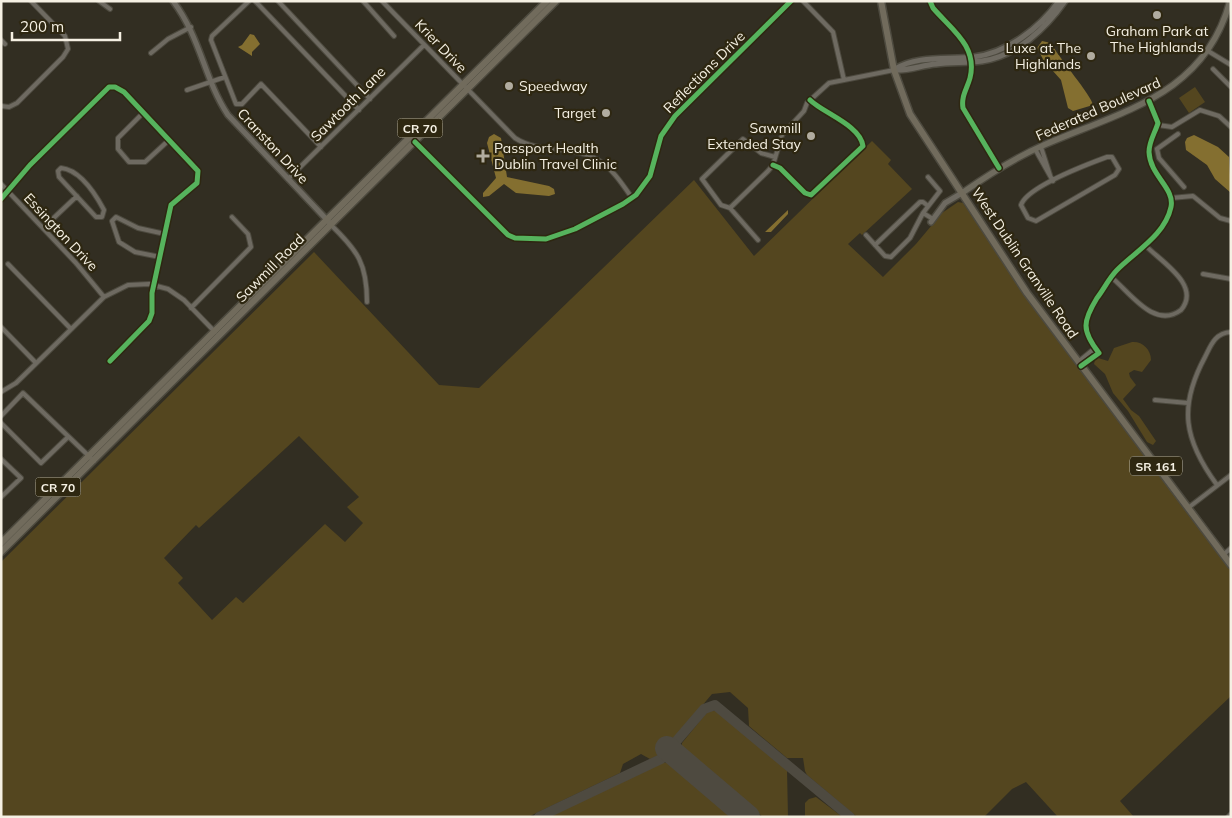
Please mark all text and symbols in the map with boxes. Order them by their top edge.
marker: Graham Park at The Highlands [1151,9,1163,21]
scale bar [12,10,120,42]
street label: Krier Drive [411,15,471,77]
text: 200 m [20,17,64,36]
place label: Graham Park at The Highlands [1106,22,1208,56]
street label: Reflections Drive [659,27,749,117]
place label: Luxe at The Highlands [1006,39,1081,73]
marker: Luxe at The Highlands [1085,50,1097,62]
street label: Sawtooth Lane [307,63,389,145]
street label: Federated Boulevard [1033,73,1163,145]
place label: Speedway [519,77,588,95]
marker: Speedway [503,80,515,92]
place label: Target [554,104,596,122]
street label: Cranston Drive [233,105,313,187]
marker: Target [600,107,612,119]
road number: CR 70 [398,119,442,138]
place label: Sawmill Extended Stay [707,119,802,153]
marker: Sawmill Extended Stay [805,130,817,142]
place label: Passport Health Dublin Travel Clinic [494,139,617,173]
marker: Passport Health Dublin Travel Clinic [476,149,490,163]
street label: West Dublin Granville Road [968,184,1082,342]
street label: Essington Drive [20,189,102,275]
street label: Sawmill Road [232,230,308,306]
road number: SR 161 [1130,456,1182,476]
road number: CR 70 [36,478,80,497]

